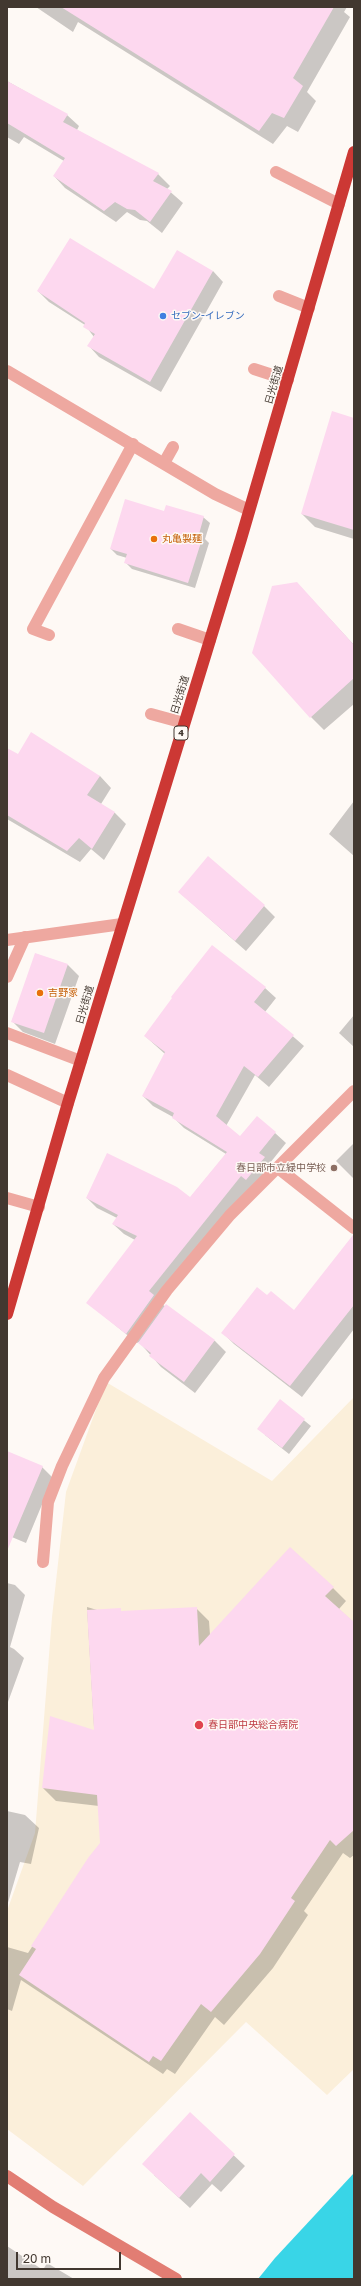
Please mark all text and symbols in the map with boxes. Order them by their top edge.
place label: セブン-イレブン [171,310,245,322]
marker: セブン-イレブン [158,311,168,321]
street label: 日光街道 [263,364,285,406]
place label: 丸亀製麺 [162,533,202,545]
marker: 丸亀製麺 [149,534,159,544]
street label: 日光街道 [168,674,192,716]
road number: 4 [174,726,188,740]
street label: 日光街道 [74,984,96,1026]
place label: 吉野家 [48,987,78,999]
marker: 吉野家 [35,988,45,998]
place label: 春日部市立緑中学校 [236,1162,326,1174]
marker: 春日部市立緑中学校 [329,1163,339,1173]
marker: 春日部中央総合病院 [193,1719,205,1731]
place label: 春日部中央総合病院 [208,1719,298,1731]
scale bar [18,2244,123,2270]
text: 20 m [23,2251,51,2266]

